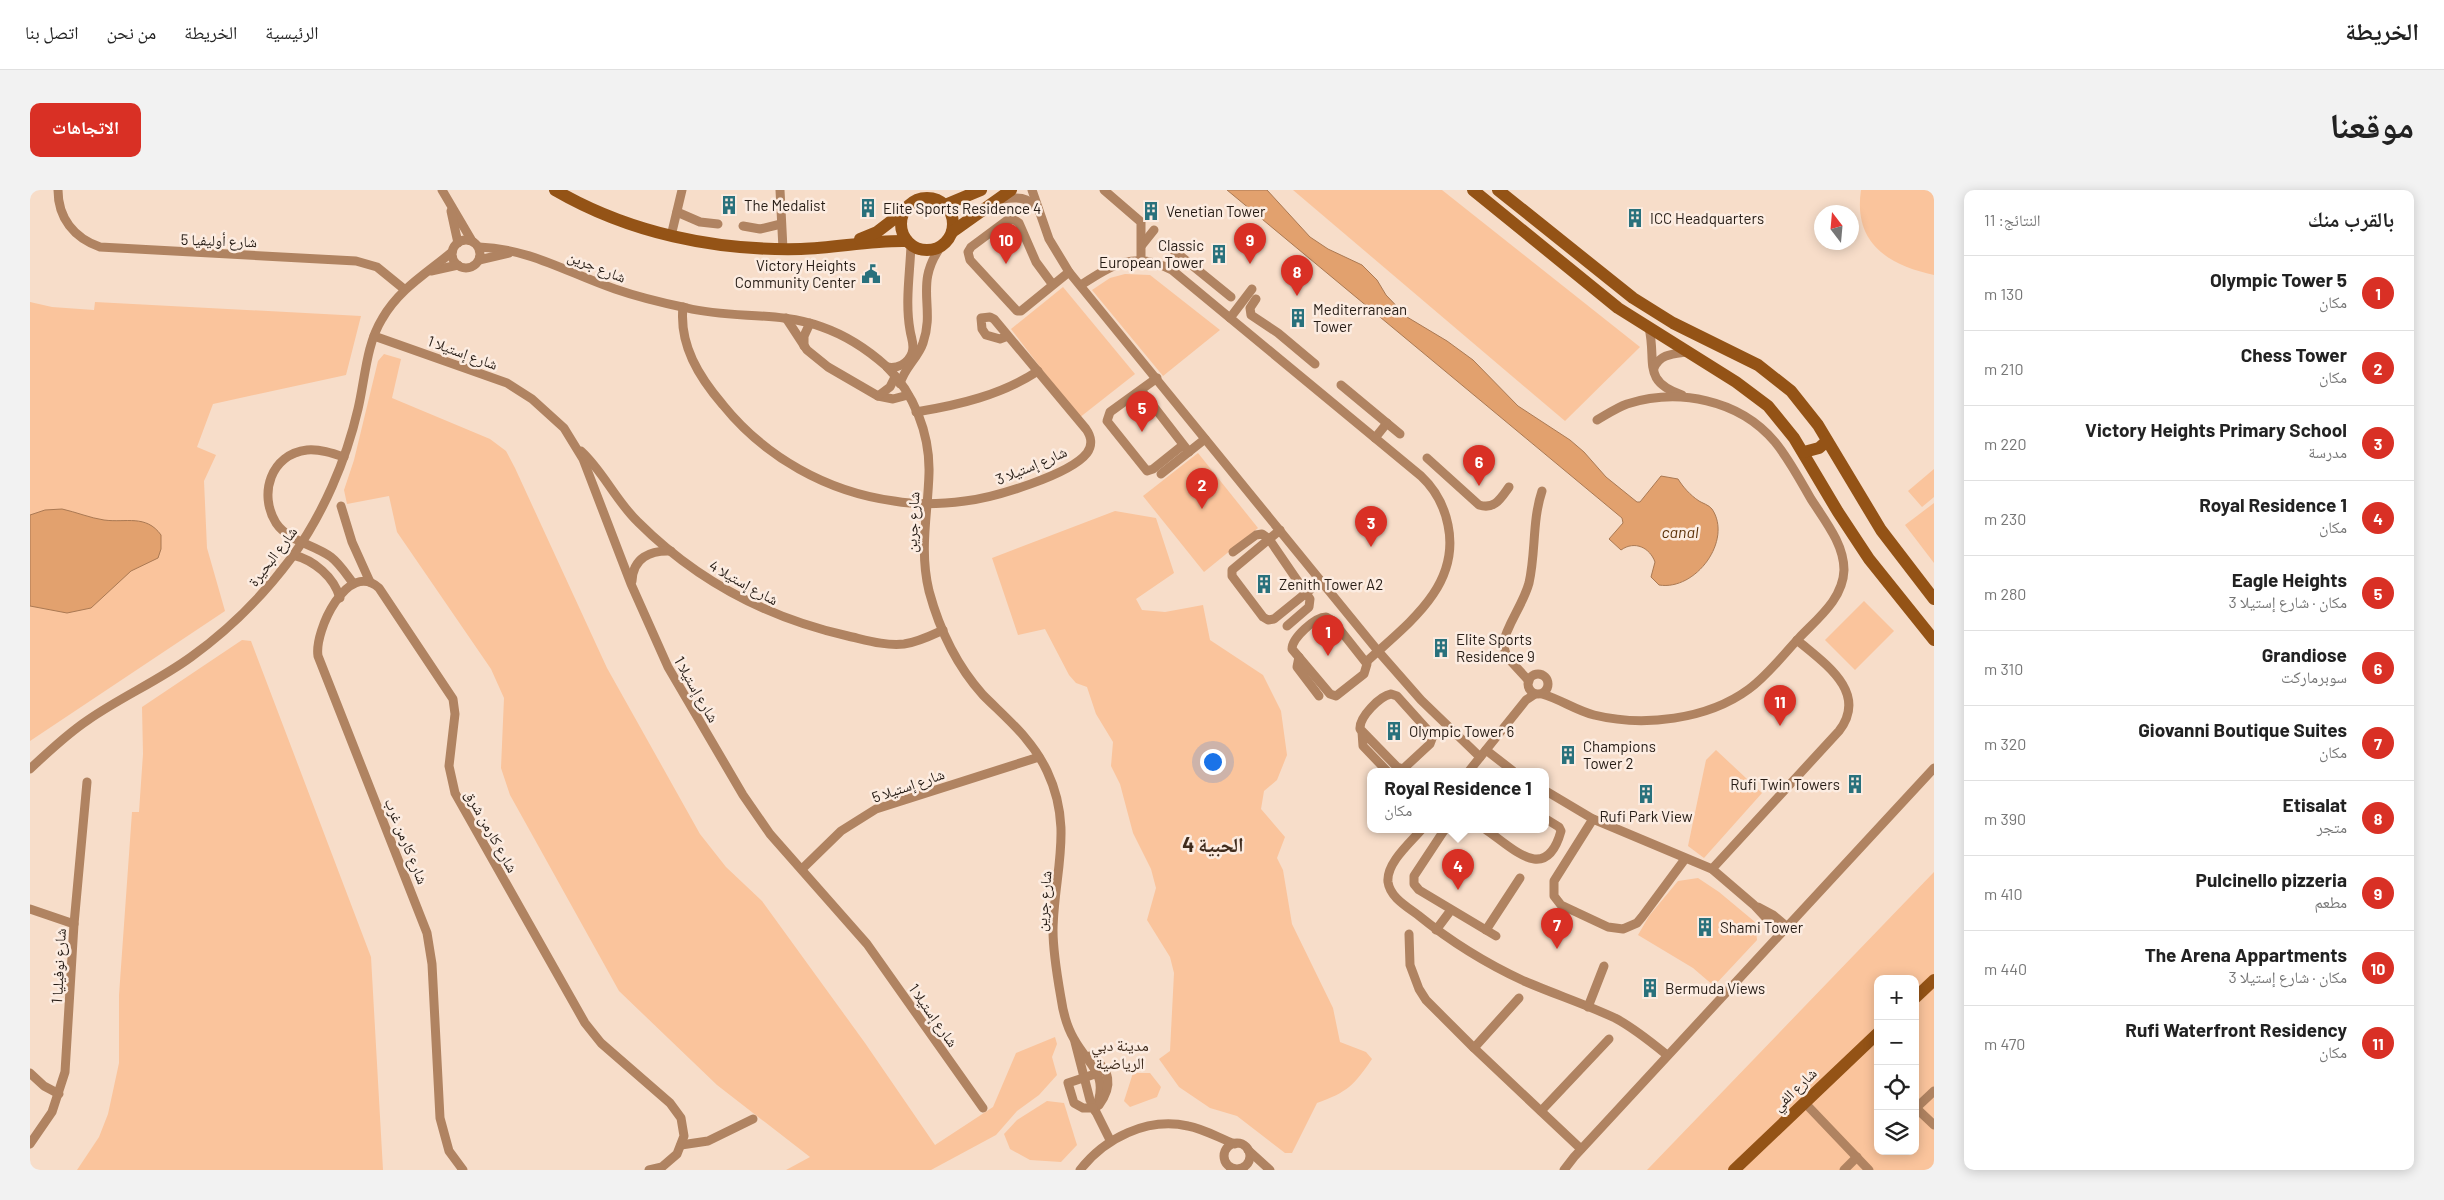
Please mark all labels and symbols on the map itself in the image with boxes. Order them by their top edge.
building icon: The Medalist [718,194,740,216]
place label: The Medalist [744,196,826,214]
building icon: Elite Sports Residence 4 [857,197,879,219]
place label: Elite Sports Residence 4 [883,199,1041,217]
building icon: Venetian Tower [1140,200,1162,222]
place label: Venetian Tower [1166,202,1266,220]
north arrow [1814,205,1859,250]
building icon: ICC Headquarters [1624,207,1646,229]
place label: ICC Headquarters [1650,209,1764,227]
pin: 10 [990,223,1022,264]
pin: 9 [1234,223,1266,264]
street label: شارع أوليفيا 5 [180,230,258,252]
place label: Classic European Tower [1099,236,1205,271]
building icon: Classic European Tower [1208,243,1230,265]
street label: شارع جرين [565,246,629,288]
pin: 8 [1281,255,1313,296]
place label: Victory Heights Community Center [735,256,857,291]
public building icon: Victory Heights Community Center [860,263,882,285]
place label: Mediterranean Tower [1313,300,1407,335]
building icon: Mediterranean Tower [1287,307,1309,329]
street label: شارع إستيلا 1 [425,331,501,375]
pin: 5 [1126,391,1158,432]
street label: شارع إستيلا 3 [993,442,1070,490]
pin: 6 [1463,445,1495,486]
pin: 2 [1186,468,1218,509]
street label: شارع جرين [901,491,925,553]
pin: 3 [1355,506,1387,547]
street label: شارع البحيرة [244,522,302,591]
water label: canal [1662,522,1699,541]
street label: شارع إستيلا 4 [705,556,782,610]
building icon: Zenith Tower A2 [1253,573,1275,595]
place label: Zenith Tower A2 [1279,575,1383,593]
pin: 1 [1312,615,1344,656]
place label: Elite Sports Residence 9 [1456,630,1535,665]
building icon: Elite Sports Residence 9 [1430,637,1452,659]
street label: شارع إستيلا 1 [669,653,723,726]
pin: 11 [1764,685,1796,726]
building icon: Olympic Tower 6 [1383,720,1405,742]
place label: Olympic Tower 6 [1409,722,1514,740]
place label: Champions Tower 2 [1583,737,1656,772]
building icon: Champions Tower 2 [1557,744,1579,766]
your location [1200,749,1226,775]
street label: شارع إستيلا 5 [869,764,947,808]
building icon: Rufi Twin Towers [1844,773,1866,795]
place label: Rufi Twin Towers [1730,775,1840,793]
building icon: Rufi Park View [1635,783,1657,805]
street label: شارع كارمن شرق [460,787,522,876]
street label: شارع كارمن غرب [380,795,432,887]
place label: Rufi Park View [1599,807,1693,825]
district label: الحبية 4 [1182,832,1244,857]
pin: 4 [1442,849,1474,890]
street label: شارع جرين [1031,870,1057,932]
pin: 7 [1541,908,1573,949]
building icon: Shami Tower [1694,916,1716,938]
place label: Shami Tower [1720,918,1804,936]
street label: شارع نوفيليا 1 [47,928,71,1004]
building icon: Bermuda Views [1639,977,1661,999]
place label: Bermuda Views [1665,979,1765,997]
street label: شارع إستيلا 1 [904,980,962,1051]
district label: مدينة دبي الرياضية [1091,1035,1149,1073]
street label: شارع الفي [1768,1064,1823,1117]

